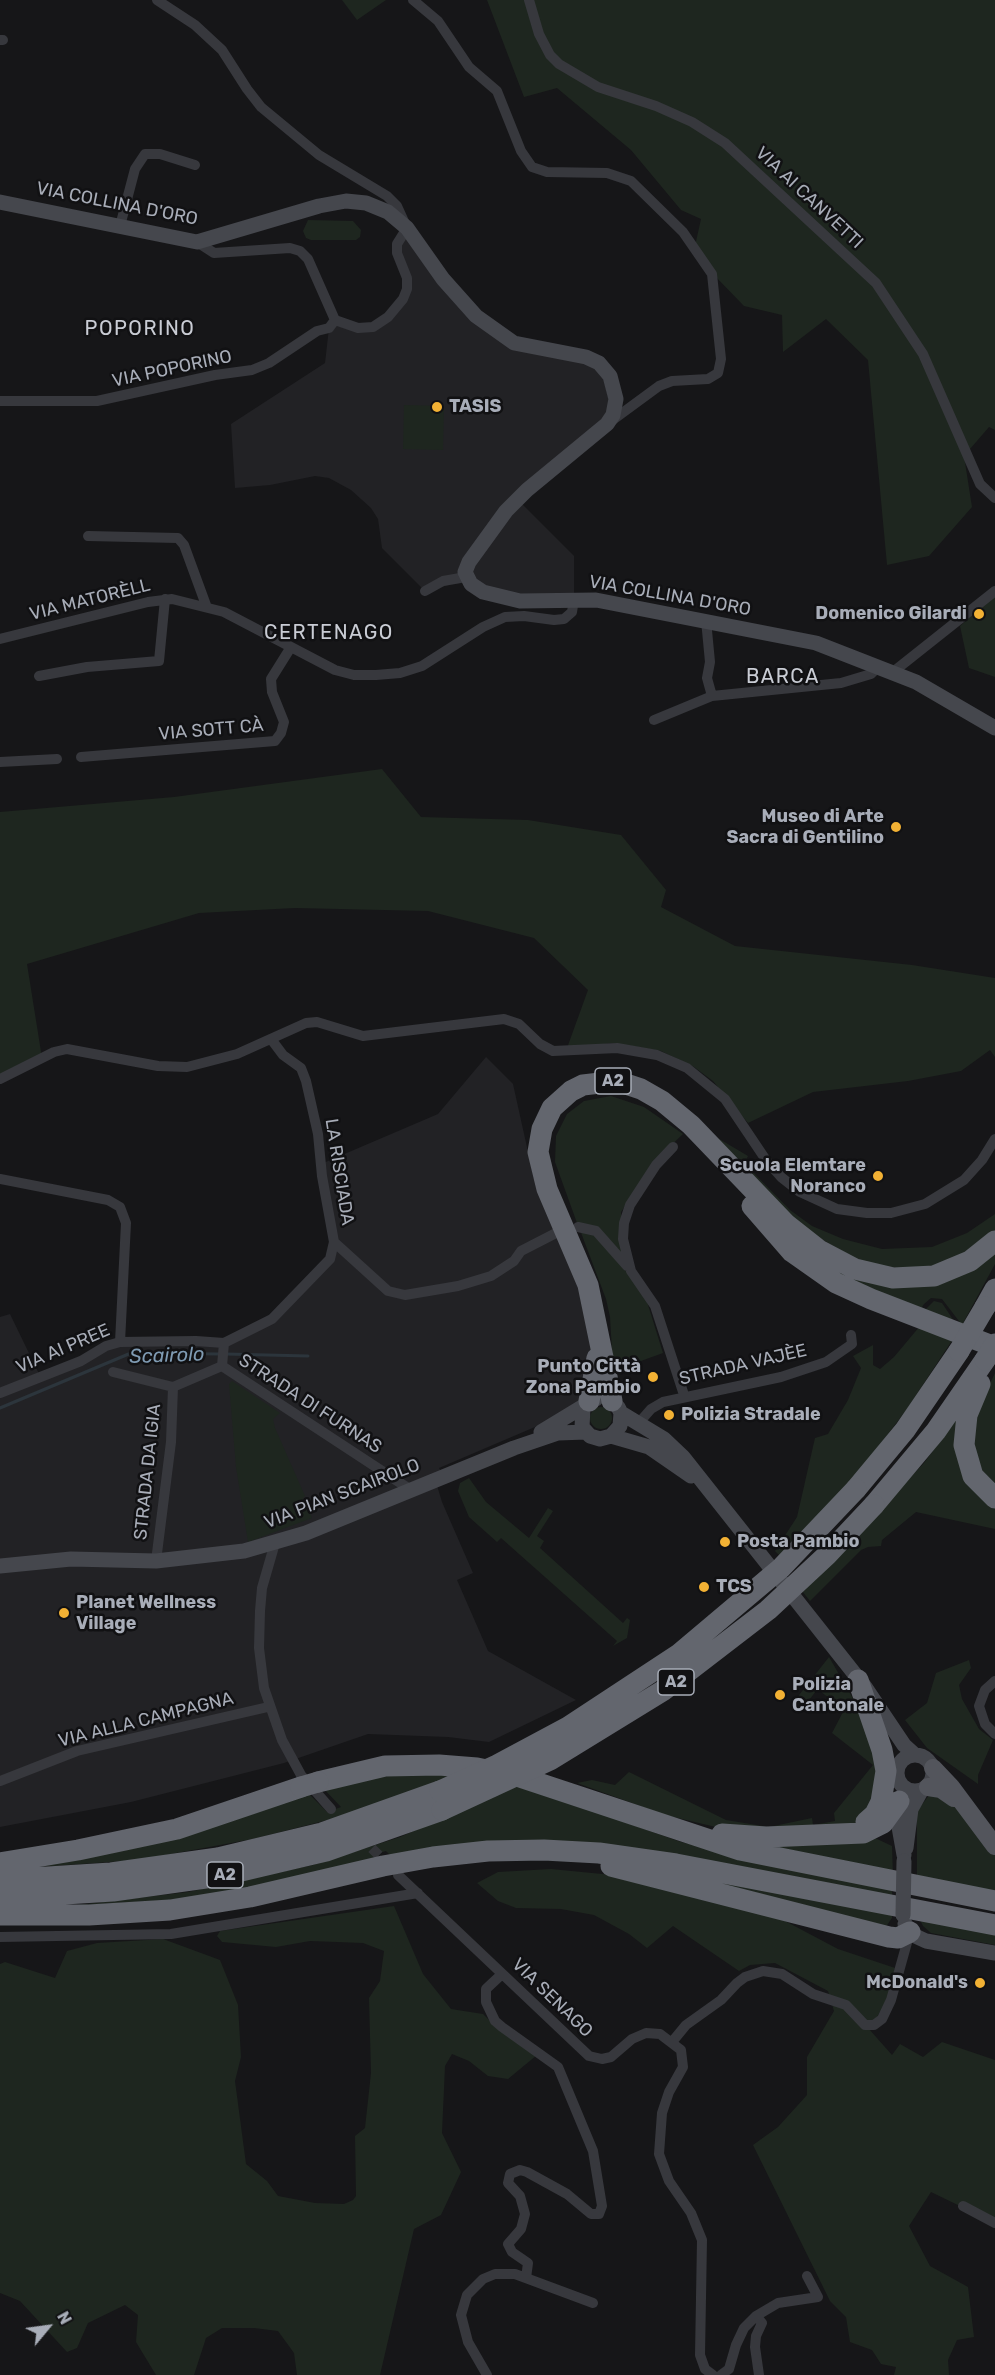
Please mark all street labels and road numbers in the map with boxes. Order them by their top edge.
street label: VIA AI CANVETTI [751,143,867,253]
street label: VIA COLLINA D'ORO [34,178,200,230]
street label: VIA POPORINO [110,346,234,392]
street label: VIA COLLINA D'ORO [587,571,753,621]
street label: VIA MATORÈLL [27,575,153,625]
street label: VIA SOTT CÀ [158,715,264,745]
road number: A2 [595,1068,631,1094]
street label: LA RISCIADA [320,1117,358,1227]
street label: VIA AI PREE [13,1320,113,1378]
street label: STRADA VAJÈE [677,1340,809,1390]
street label: STRADA DI FURNAS [234,1350,386,1458]
street label: STRADA DA IGIA [130,1403,166,1541]
street label: VIA PIAN SCAIROLO [261,1454,423,1534]
road number: A2 [658,1669,694,1695]
street label: VIA ALLA CAMPAGNA [56,1688,236,1752]
road number: A2 [207,1862,243,1888]
street label: VIA SENAGO [507,1954,597,2042]

